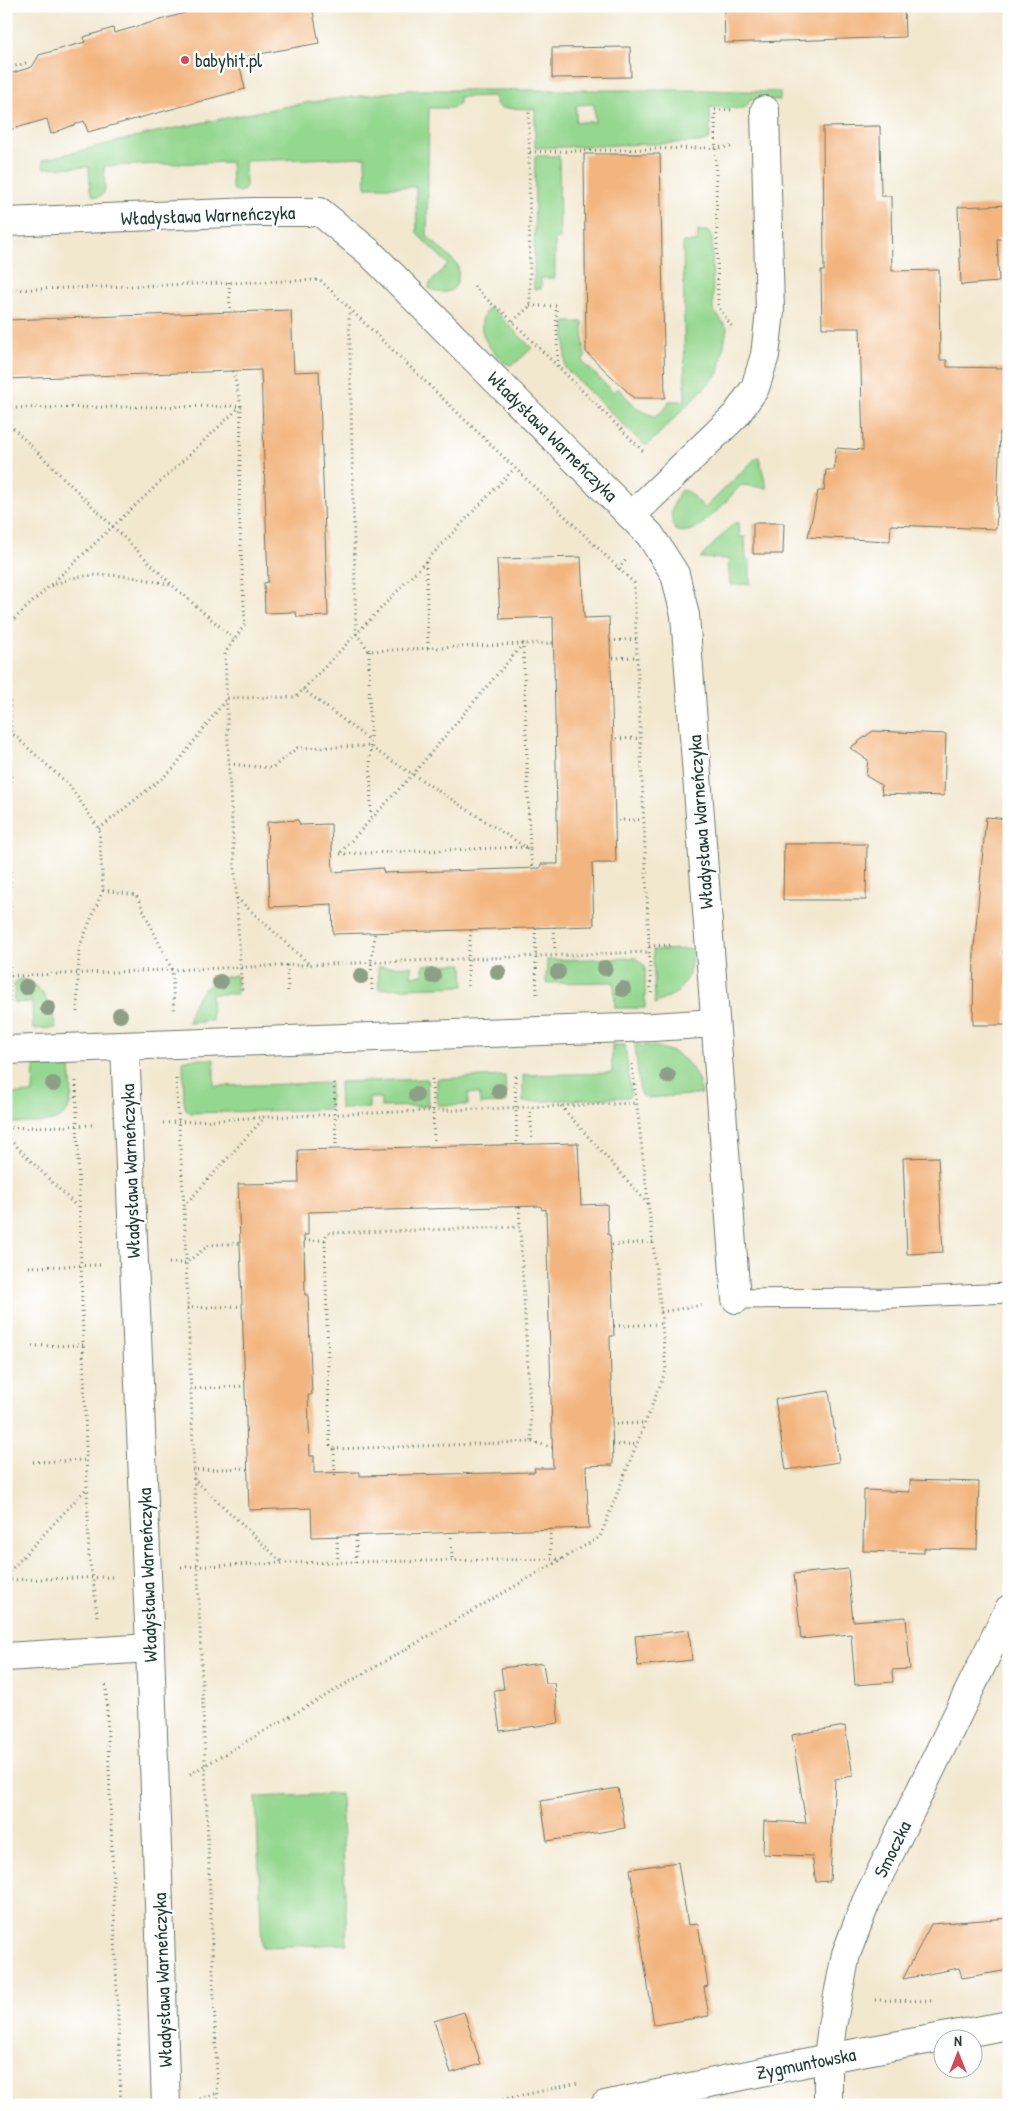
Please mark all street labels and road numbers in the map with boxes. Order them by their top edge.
street label: Władysława Warneńczyka [120,199,296,231]
street label: Władysława Warneńczyka [482,365,624,507]
street label: Władysława Warneńczyka [681,734,719,910]
street label: Władysława Warneńczyka [114,1083,146,1259]
street label: Władysława Warneńczyka [131,1487,163,1663]
street label: Smoczka [867,1816,917,1882]
street label: Władysława Warneńczyka [146,1892,178,2068]
street label: Zygmuntowska [754,2041,859,2085]

